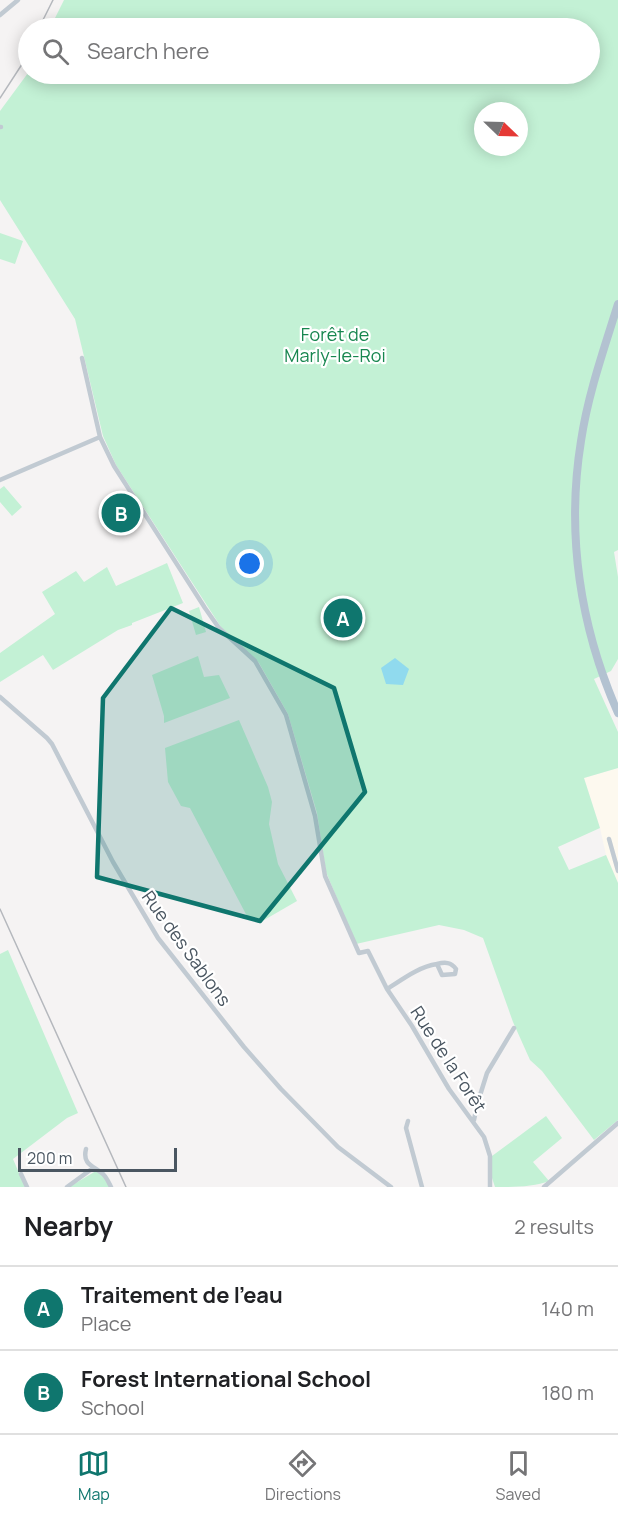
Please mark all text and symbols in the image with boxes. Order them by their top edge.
search box [18,18,600,84]
icon: search [39,35,72,68]
text: Search here [87,36,209,66]
north arrow [474,102,528,156]
park label: Forêt de Marly-le-Roi [284,322,386,367]
pin: B [102,490,140,536]
your location [235,549,264,578]
pin: A [324,596,362,640]
street label: Rue des Sablons [137,885,237,1011]
street label: Rue de la Forêt [406,1001,492,1117]
scale bar [18,1145,177,1172]
text: 200 m [27,1147,72,1169]
text: Nearby [24,1208,113,1244]
text: 2 results [514,1213,594,1240]
text: Traitement de l'eau [81,1280,283,1310]
text: A [37,1295,50,1322]
text: 140 m [541,1295,594,1322]
text: Place [81,1310,131,1337]
text: Forest International School [81,1364,371,1394]
text: B [37,1379,50,1406]
text: 180 m [541,1379,594,1406]
text: School [81,1394,145,1421]
tab: Map [77,1447,110,1505]
tab: Directions [265,1447,341,1505]
tab: Saved [496,1447,541,1505]

